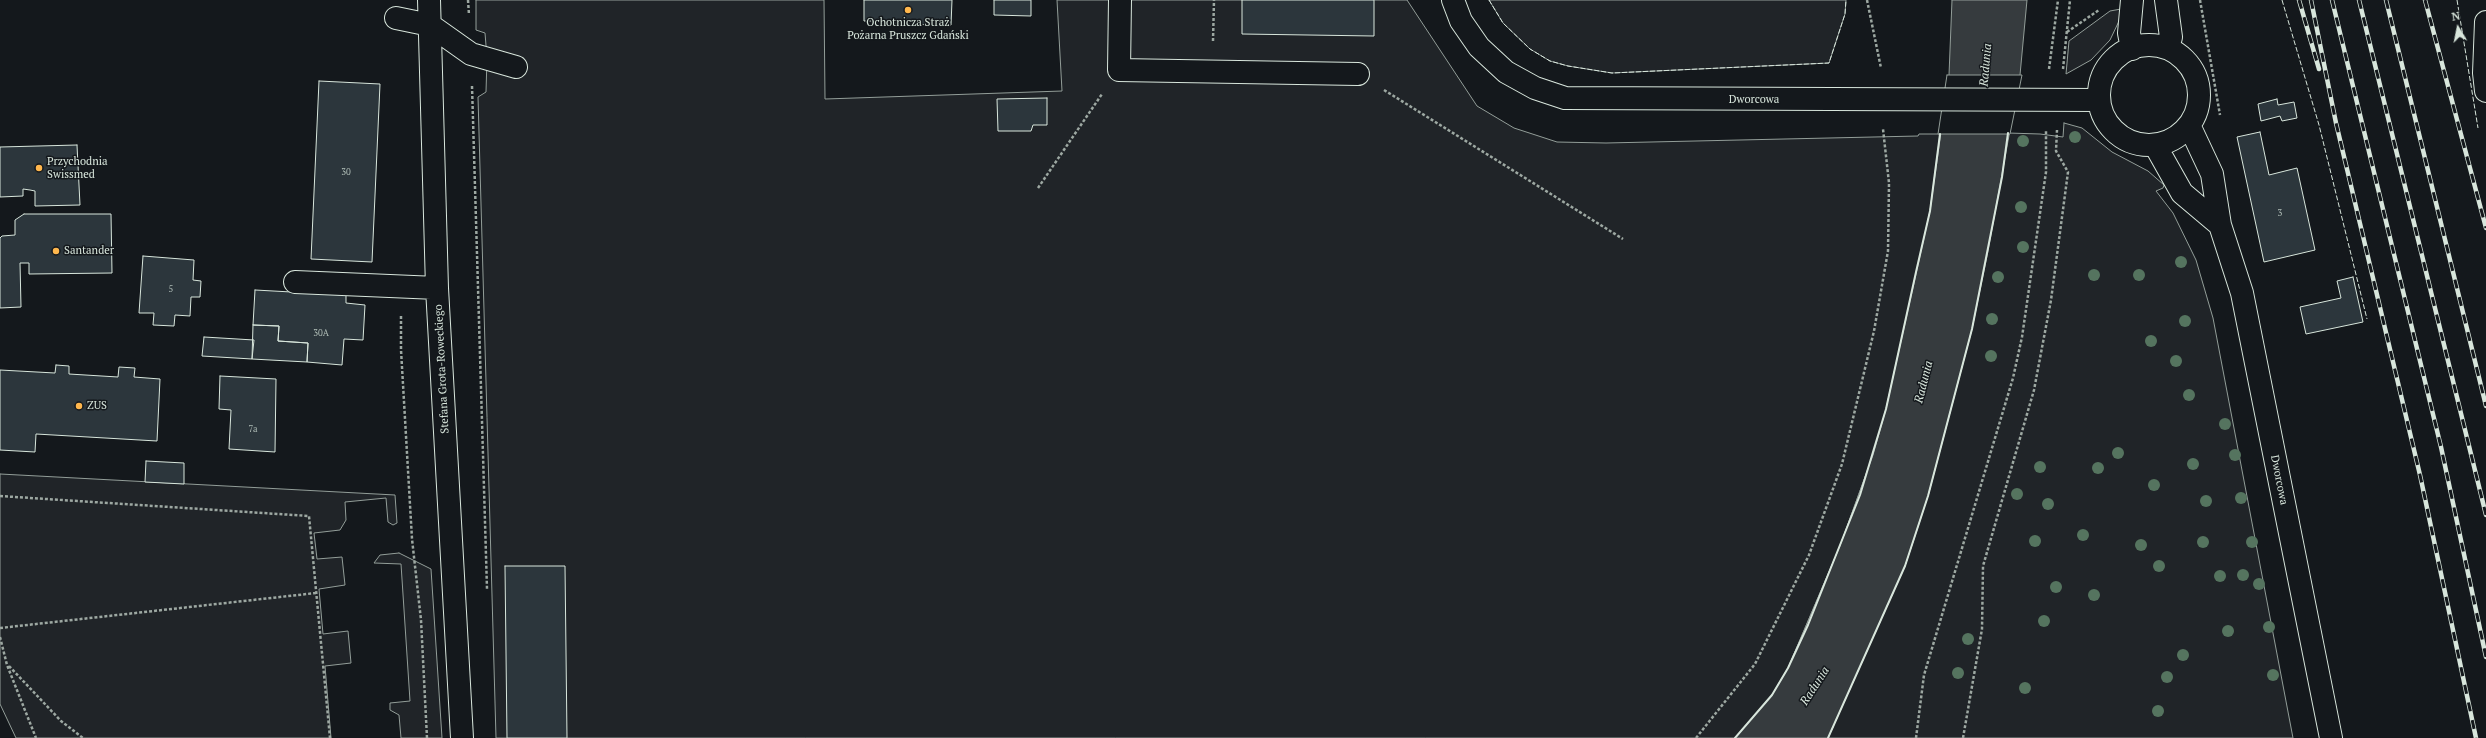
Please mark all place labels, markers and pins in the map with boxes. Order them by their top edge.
marker: Ochotnicza Straż Pożarna Pruszcz Gdański [903,5,913,15]
place label: Ochotnicza Straż Pożarna Pruszcz Gdański [847,16,969,42]
place label: Przychodnia Swissmed [47,155,108,181]
marker: Przychodnia Swissmed [34,163,44,173]
place label: Santander [64,244,114,258]
marker: Santander [51,246,61,256]
place label: ZUS [87,399,107,413]
marker: ZUS [74,401,84,411]

